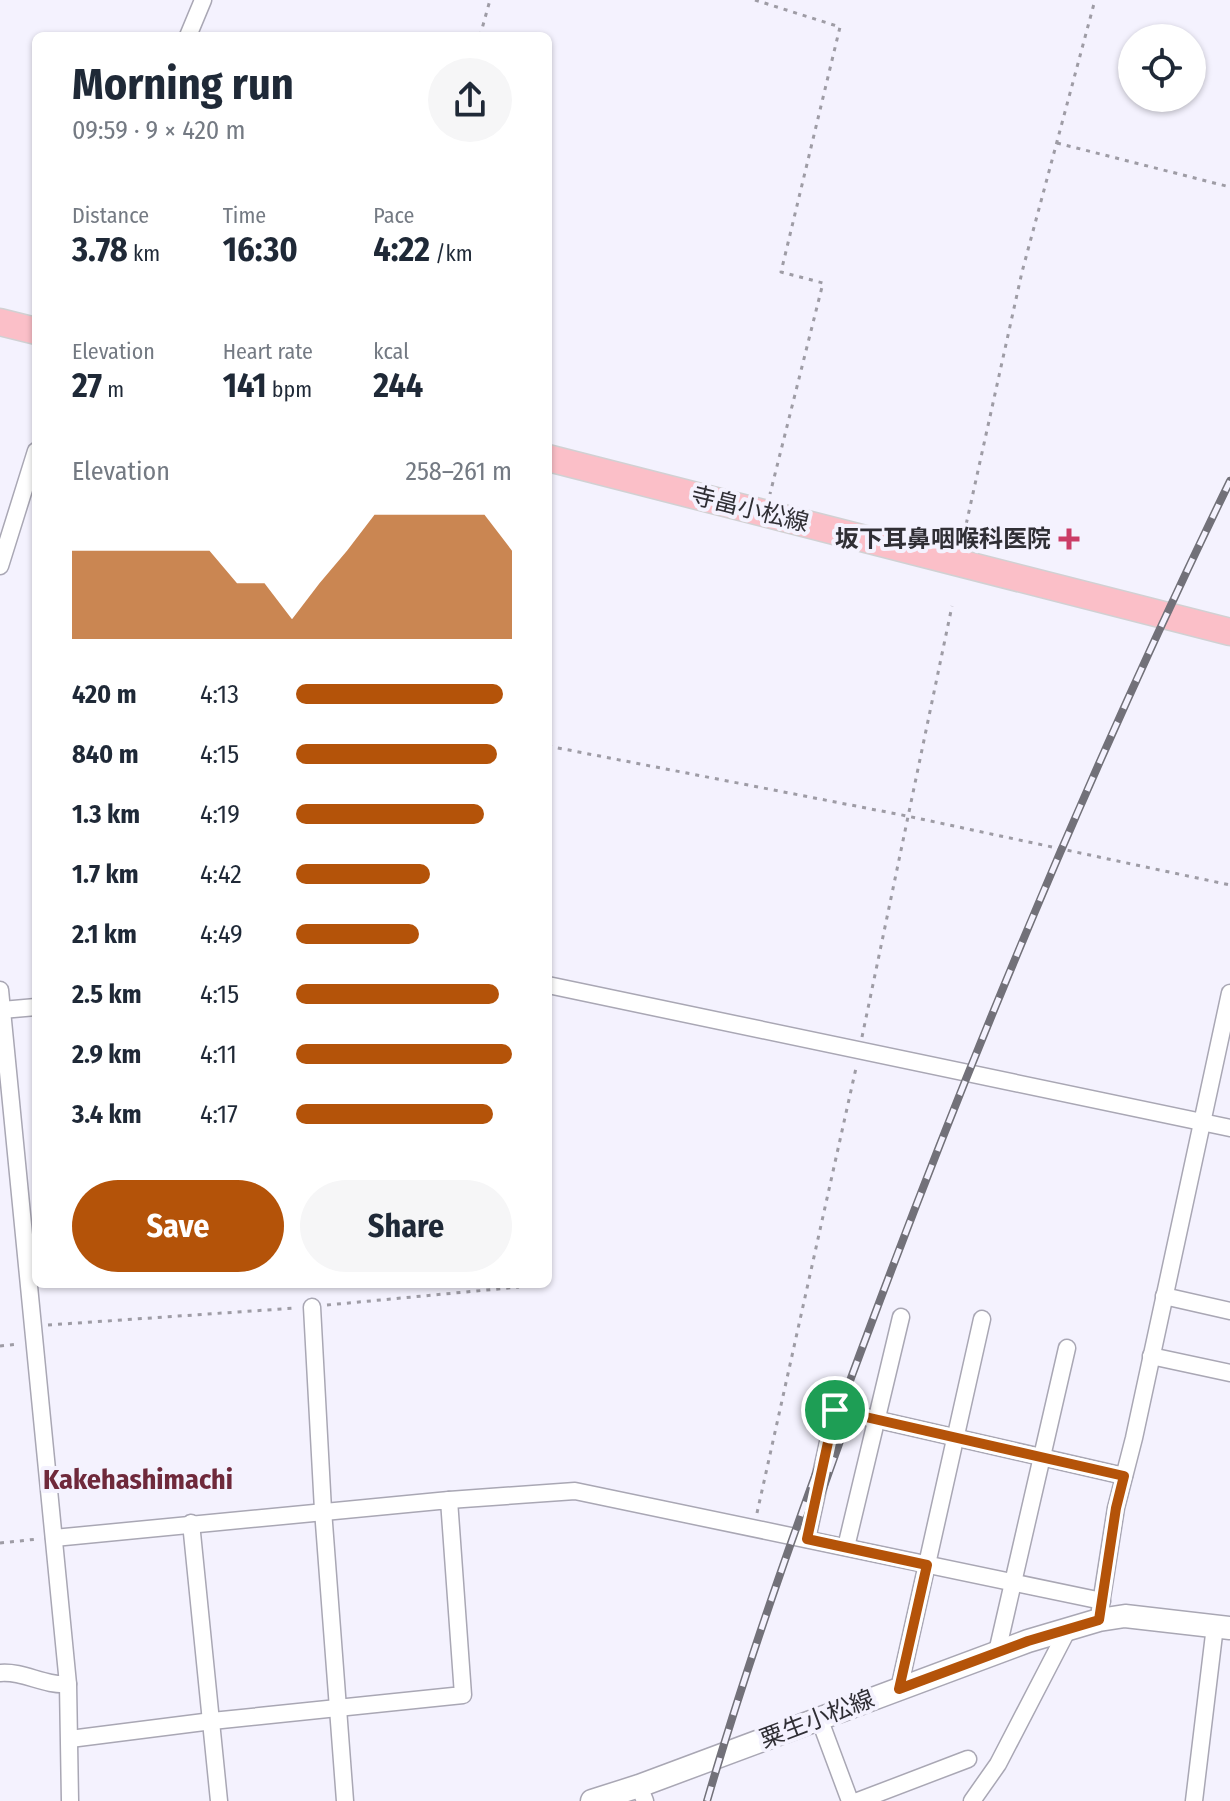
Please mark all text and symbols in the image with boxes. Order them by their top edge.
map controls [1118,24,1206,112]
button: locate [1118,24,1206,112]
text: Morning run [72,58,294,111]
button: share [428,58,512,142]
text: 09:59 · 9 × 420 m [72,115,246,146]
text: Distance [72,202,149,229]
text: Time [223,202,266,229]
text: Pace [373,202,414,229]
text: 3.78 [72,229,128,270]
text: 16:30 [223,229,298,270]
text: 4:22 [373,229,430,270]
text: km [128,240,160,267]
text: /km [430,240,473,267]
text: Elevation [72,338,155,365]
text: Heart rate [223,338,313,365]
text: kcal [373,338,409,365]
text: 27 [72,365,102,406]
text: 141 [223,365,267,406]
text: 244 [373,365,423,406]
text: m [102,376,124,403]
text: bpm [267,376,312,403]
text: Elevation [72,456,170,487]
text: 258–261 m [405,456,512,487]
street label: 寺畠小松線 [688,481,812,537]
place label: 坂下耳鼻咽喉科医院 [835,525,1051,553]
marker: 坂下耳鼻咽喉科医院 [1058,528,1080,550]
text: 420 m [72,679,137,710]
text: 4:13 [200,679,239,710]
text: 840 m [72,739,139,770]
text: 4:15 [200,739,239,770]
text: 1.3 km [72,799,140,830]
text: 4:19 [200,799,240,830]
text: 1.7 km [72,859,139,890]
text: 4:42 [200,859,242,890]
text: 2.1 km [72,919,137,950]
text: 4:49 [200,919,243,950]
text: 2.5 km [72,979,142,1010]
text: 4:15 [200,979,239,1010]
text: 2.9 km [72,1039,141,1070]
text: 4:11 [200,1039,237,1070]
text: 3.4 km [72,1099,142,1130]
text: 4:17 [200,1099,238,1130]
button: Save [72,1180,284,1272]
button: Share [300,1180,512,1272]
pin [801,1376,869,1444]
icon: arrive [813,1388,857,1432]
district label: Kakehashimachi [43,1463,233,1496]
street label: 粟生小松線 [756,1684,878,1754]

